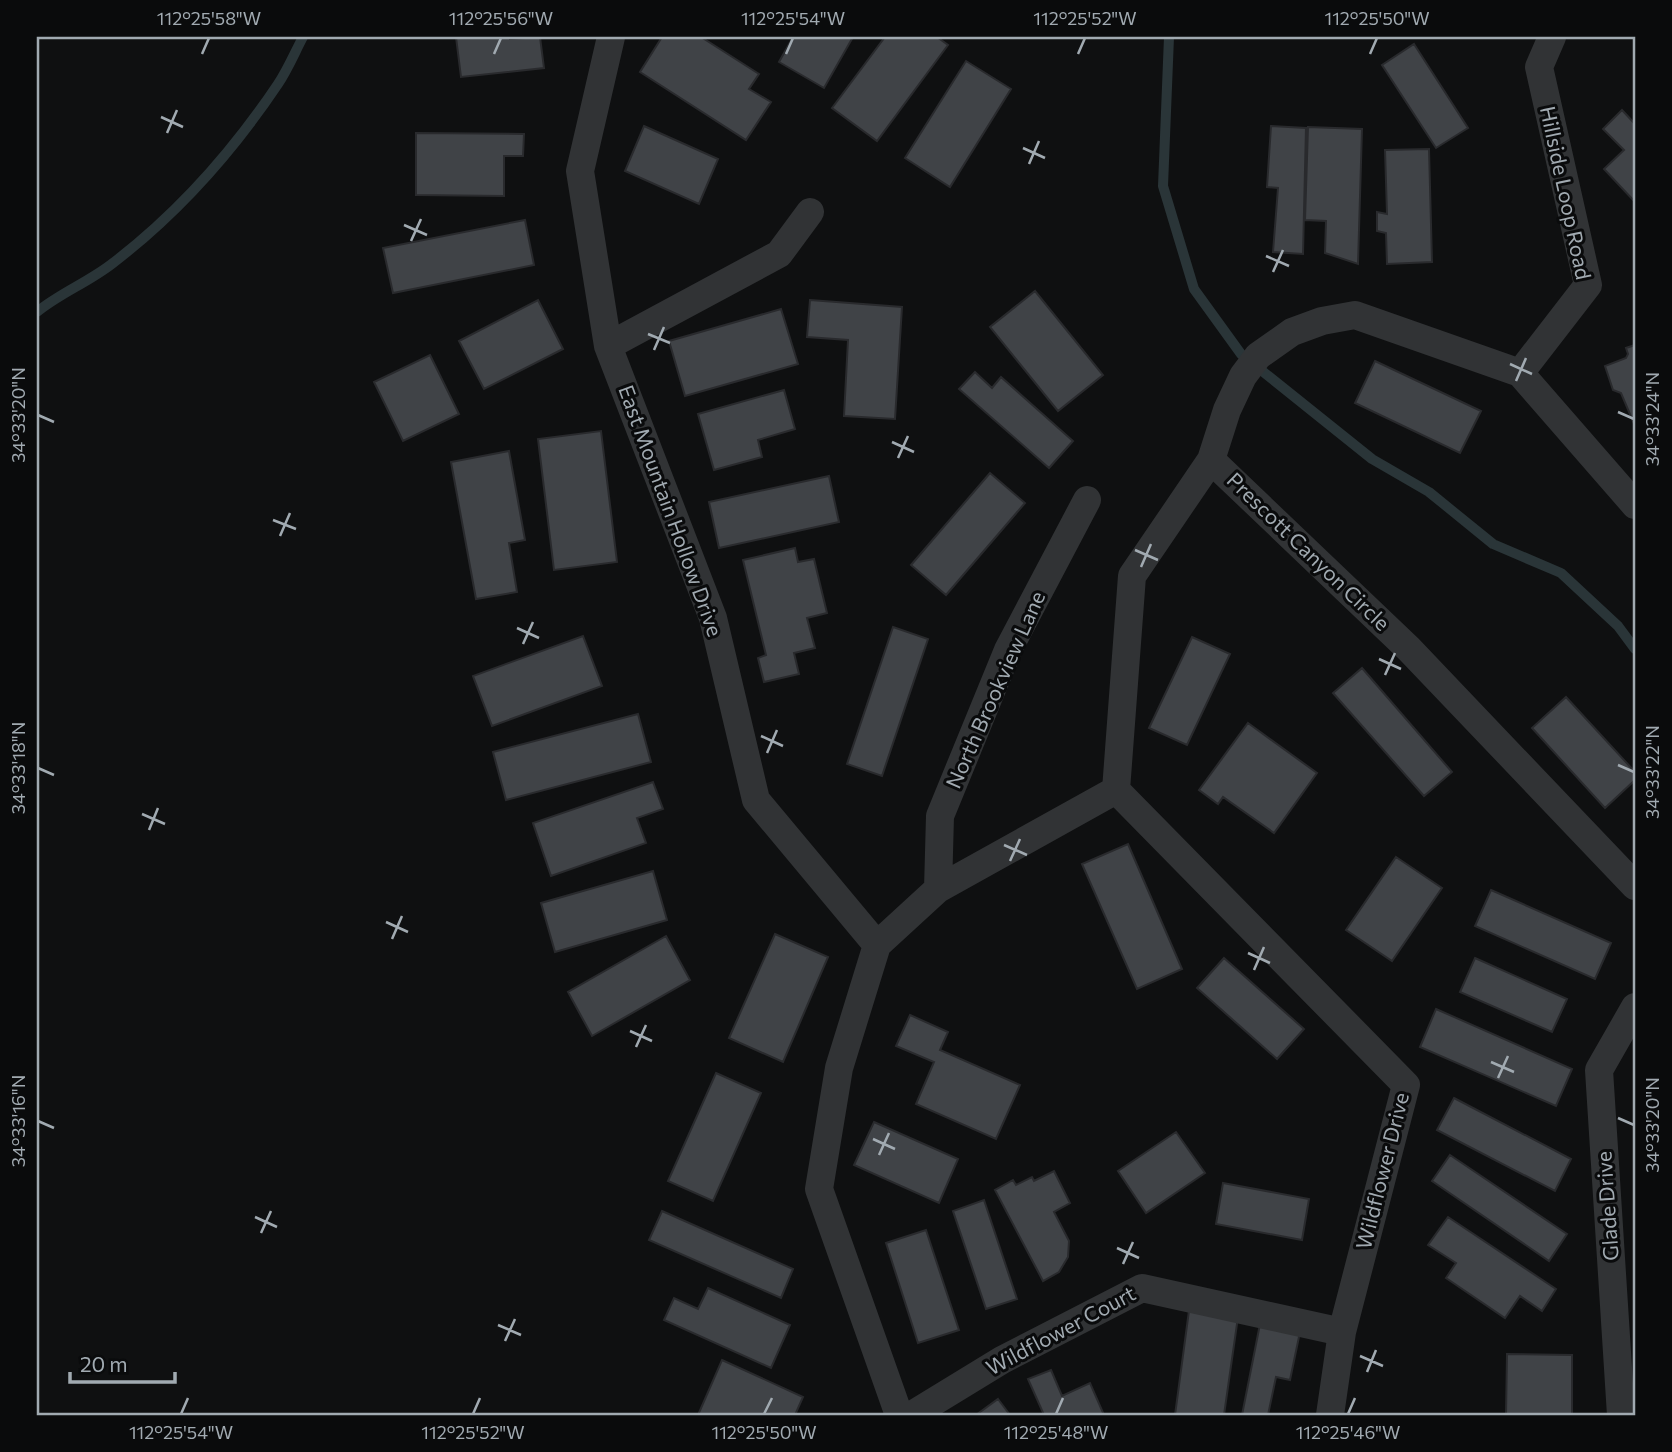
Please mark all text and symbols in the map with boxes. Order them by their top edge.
text: 112°25'58"W [157,7,261,29]
text: 112°25'56"W [449,7,553,29]
text: 112°25'54"W [741,7,845,29]
text: 112°25'52"W [1033,7,1137,29]
text: 112°25'50"W [1324,7,1430,29]
street label: Hillside Loop Road [1536,104,1597,282]
text: 34°33'20"N [7,367,29,463]
text: 34°33'24"N [1641,372,1663,466]
street label: East Mountain Hollow Drive [614,381,729,640]
street label: Prescott Canyon Circle [1222,467,1396,635]
street label: North Brookview Lane [940,587,1049,792]
text: 34°33'18"N [7,722,29,814]
text: 34°33'22"N [1641,725,1663,819]
text: 34°33'16"N [7,1075,29,1167]
text: 34°33'20"N [1641,1077,1663,1173]
street label: Wildflower Drive [1350,1090,1413,1252]
street label: Glade Drive [1590,1151,1623,1262]
street label: Wildflower Court [981,1280,1139,1380]
scale bar [70,1340,175,1384]
text: 20 m [80,1351,128,1376]
text: 112°25'54"W [129,1421,233,1443]
text: 112°25'52"W [421,1421,525,1443]
text: 112°25'50"W [711,1421,817,1443]
text: 112°25'48"W [1004,1421,1108,1443]
text: 112°25'46"W [1296,1421,1400,1443]

